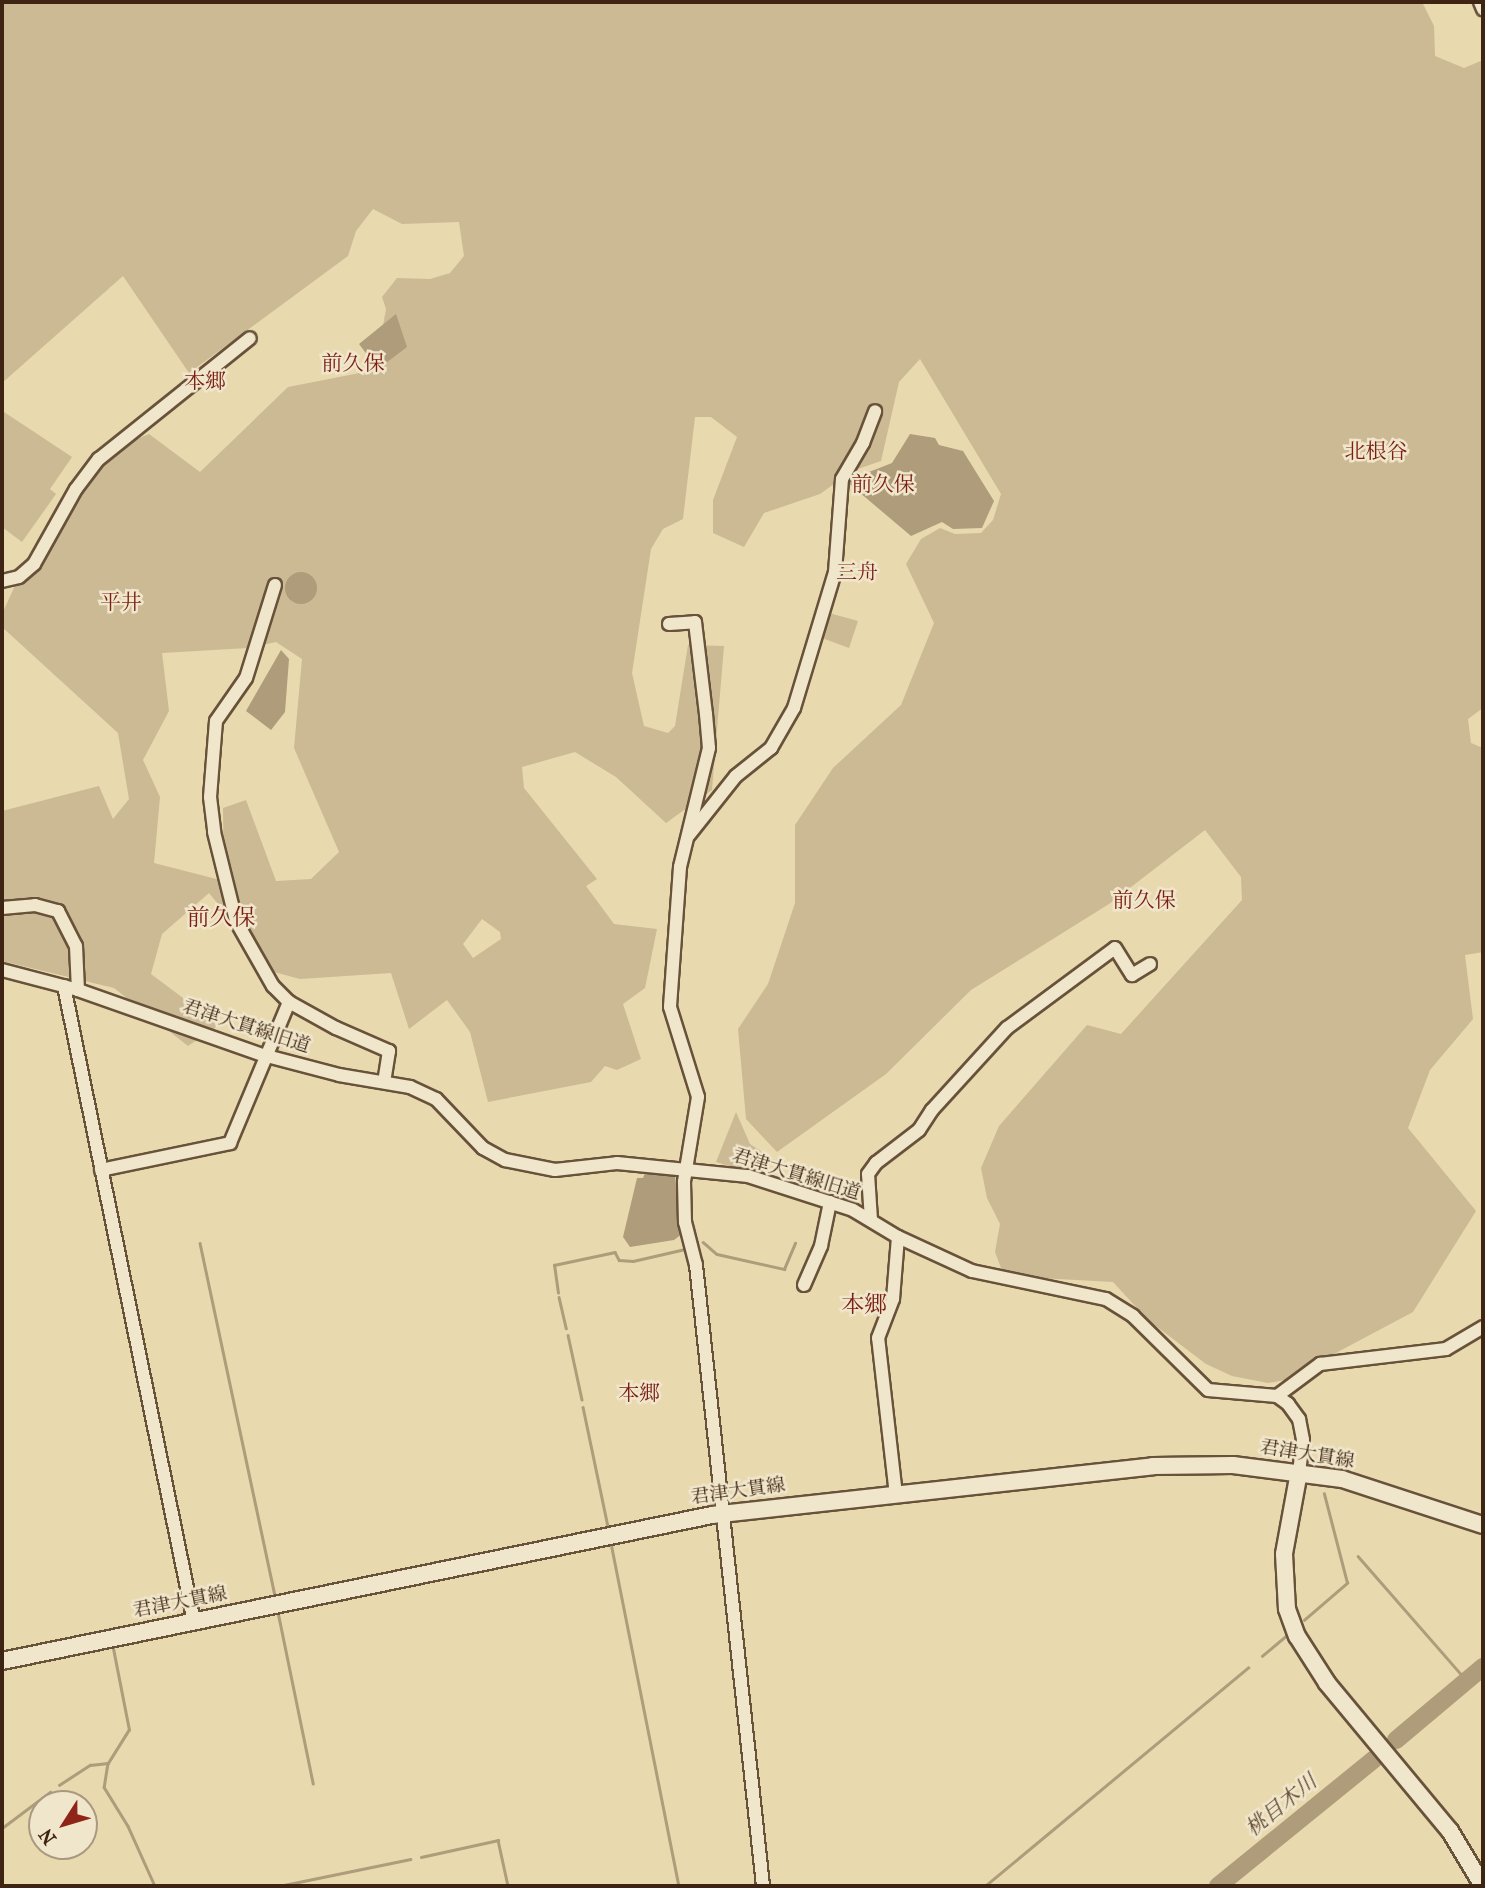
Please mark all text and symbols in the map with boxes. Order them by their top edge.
district label: 前久保 [322,350,384,376]
district label: 本郷 [184,368,226,394]
district label: 北根谷 [1345,438,1407,464]
district label: 前久保 [852,471,914,497]
district label: 三舟 [836,559,878,585]
district label: 平井 [100,589,142,615]
district label: 前久保 [1113,887,1175,913]
district label: 前久保 [187,904,255,932]
street label: 君津大貫線旧道 [179,996,313,1058]
street label: 君津大貫線旧道 [729,1145,863,1205]
district label: 本郷 [841,1291,887,1319]
district label: 本郷 [618,1380,660,1406]
street label: 君津大貫線 [1258,1436,1356,1474]
street label: 君津大貫線 [689,1474,787,1510]
street label: 君津大貫線 [131,1583,229,1623]
water label: 桃目木川 [1240,1769,1322,1841]
north arrow [28,1790,98,1860]
text: N [35,1824,61,1849]

